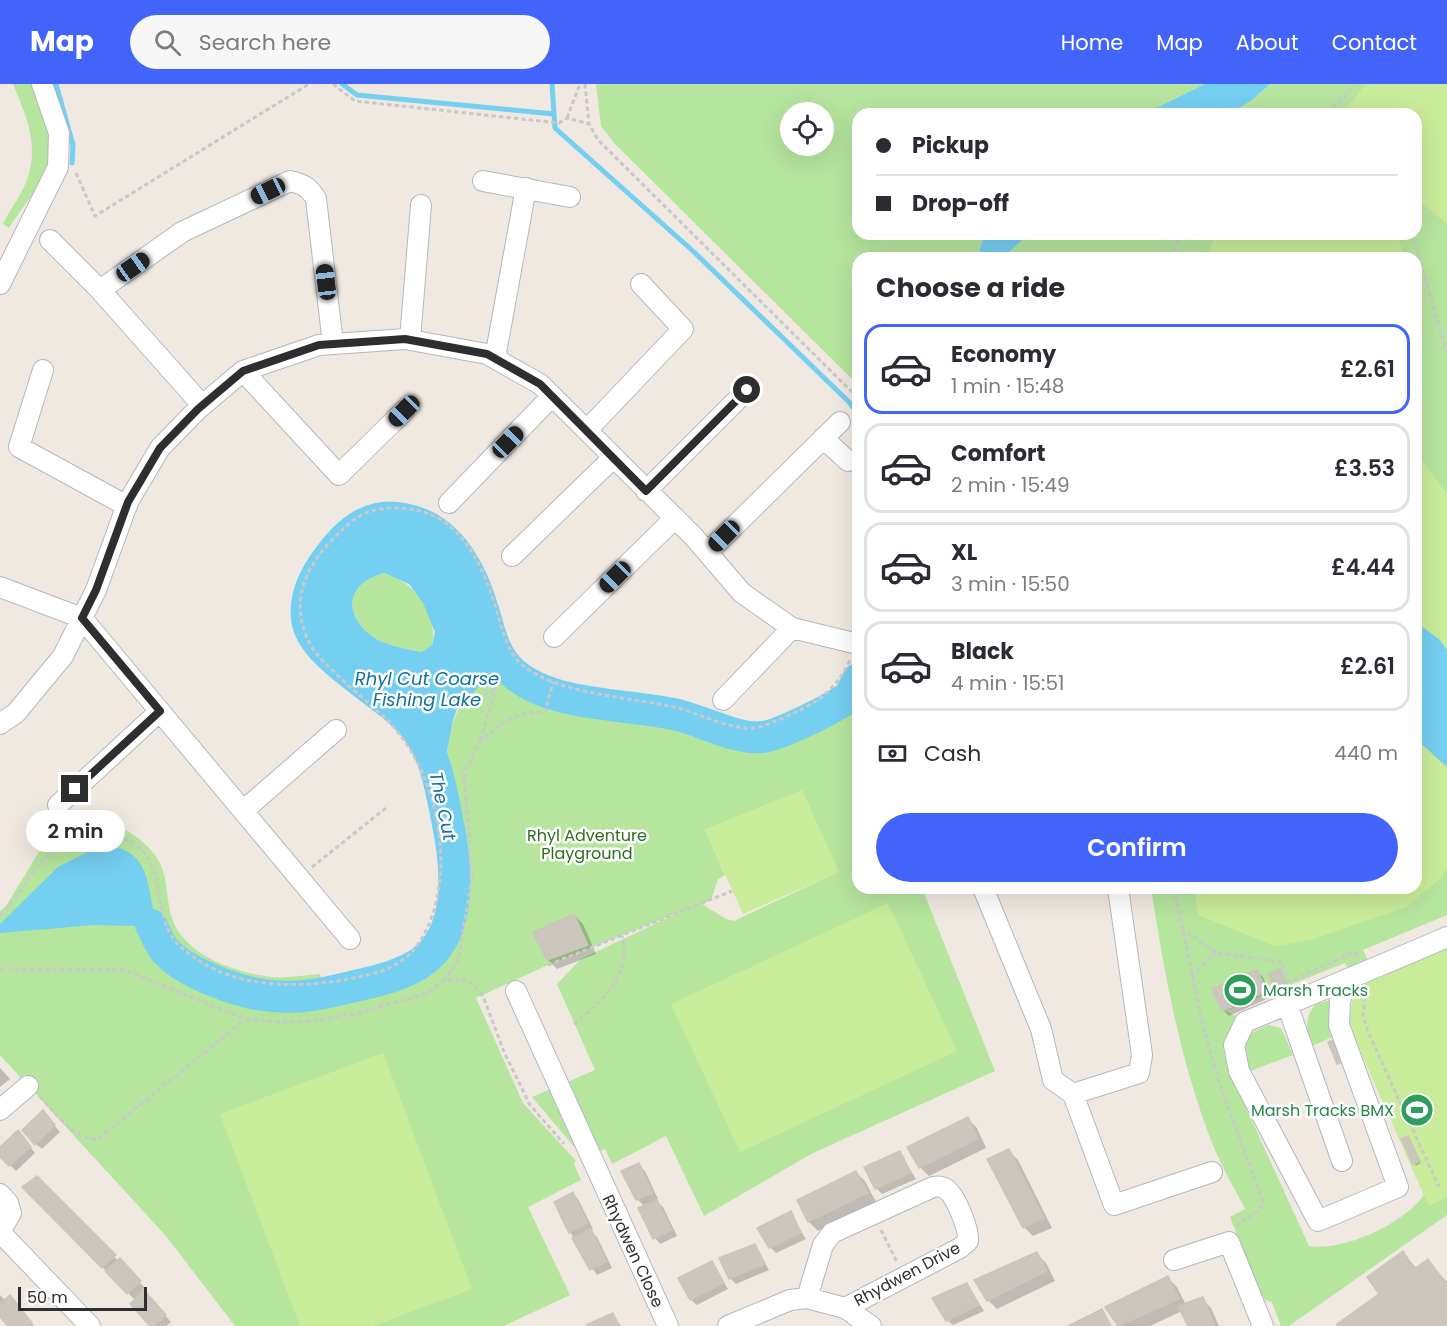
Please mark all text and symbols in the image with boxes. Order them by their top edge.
search box [130,15,550,69]
text: Map [30,22,94,61]
icon: search [151,26,184,59]
text: Search here [199,27,331,58]
text: Home [1061,28,1123,57]
text: Map [1156,28,1203,57]
text: About [1236,28,1299,57]
text: Contact [1332,28,1417,57]
map controls [780,102,834,156]
button: locate [780,102,834,156]
text: Pickup [912,130,989,161]
car [248,175,288,207]
text: Drop-off [912,188,1009,219]
car [113,249,153,285]
car [315,263,337,301]
text: Choose a ride [876,269,1065,306]
text: Economy [951,339,1056,370]
icon: car [879,342,933,396]
text: £2.61 [1340,354,1395,385]
text: 1 min · 15:48 [951,372,1064,400]
route start [733,376,760,403]
car [385,392,423,430]
car [489,423,527,461]
text: Comfort [951,438,1045,469]
icon: car [879,441,933,495]
text: £3.53 [1334,453,1395,484]
text: 2 min · 15:49 [951,471,1069,499]
car [705,517,743,555]
text: XL [951,537,977,568]
icon: car [879,540,933,594]
text: £4.44 [1331,552,1395,583]
car [596,558,634,596]
text: 3 min · 15:50 [951,570,1070,598]
text: Black [951,636,1014,667]
icon: car [879,639,933,693]
text: £2.61 [1340,651,1395,682]
water label: Rhyl Cut Coarse Fishing Lake [355,666,499,712]
text: 4 min · 15:51 [951,669,1064,697]
icon: cash [876,737,909,770]
text: Cash [924,738,981,769]
text: 440 m [1334,739,1398,767]
water label: The Cut [424,769,463,843]
route end [61,775,88,802]
callout: 2 min [26,810,124,852]
button: Confirm [876,813,1398,882]
text: 2 min [48,817,103,845]
park label: Rhyl Adventure Playground [527,824,647,865]
sports icon: Marsh Tracks [1222,972,1258,1008]
place label: Marsh Tracks [1263,979,1368,1002]
sports icon: Marsh Tracks BMX [1399,1092,1435,1128]
place label: Marsh Tracks BMX [1251,1099,1394,1122]
street label: Rhydwen Close [597,1191,669,1311]
street label: Rhydwen Drive [850,1236,964,1312]
scale bar [18,1284,147,1312]
text: 50 m [27,1286,68,1309]

